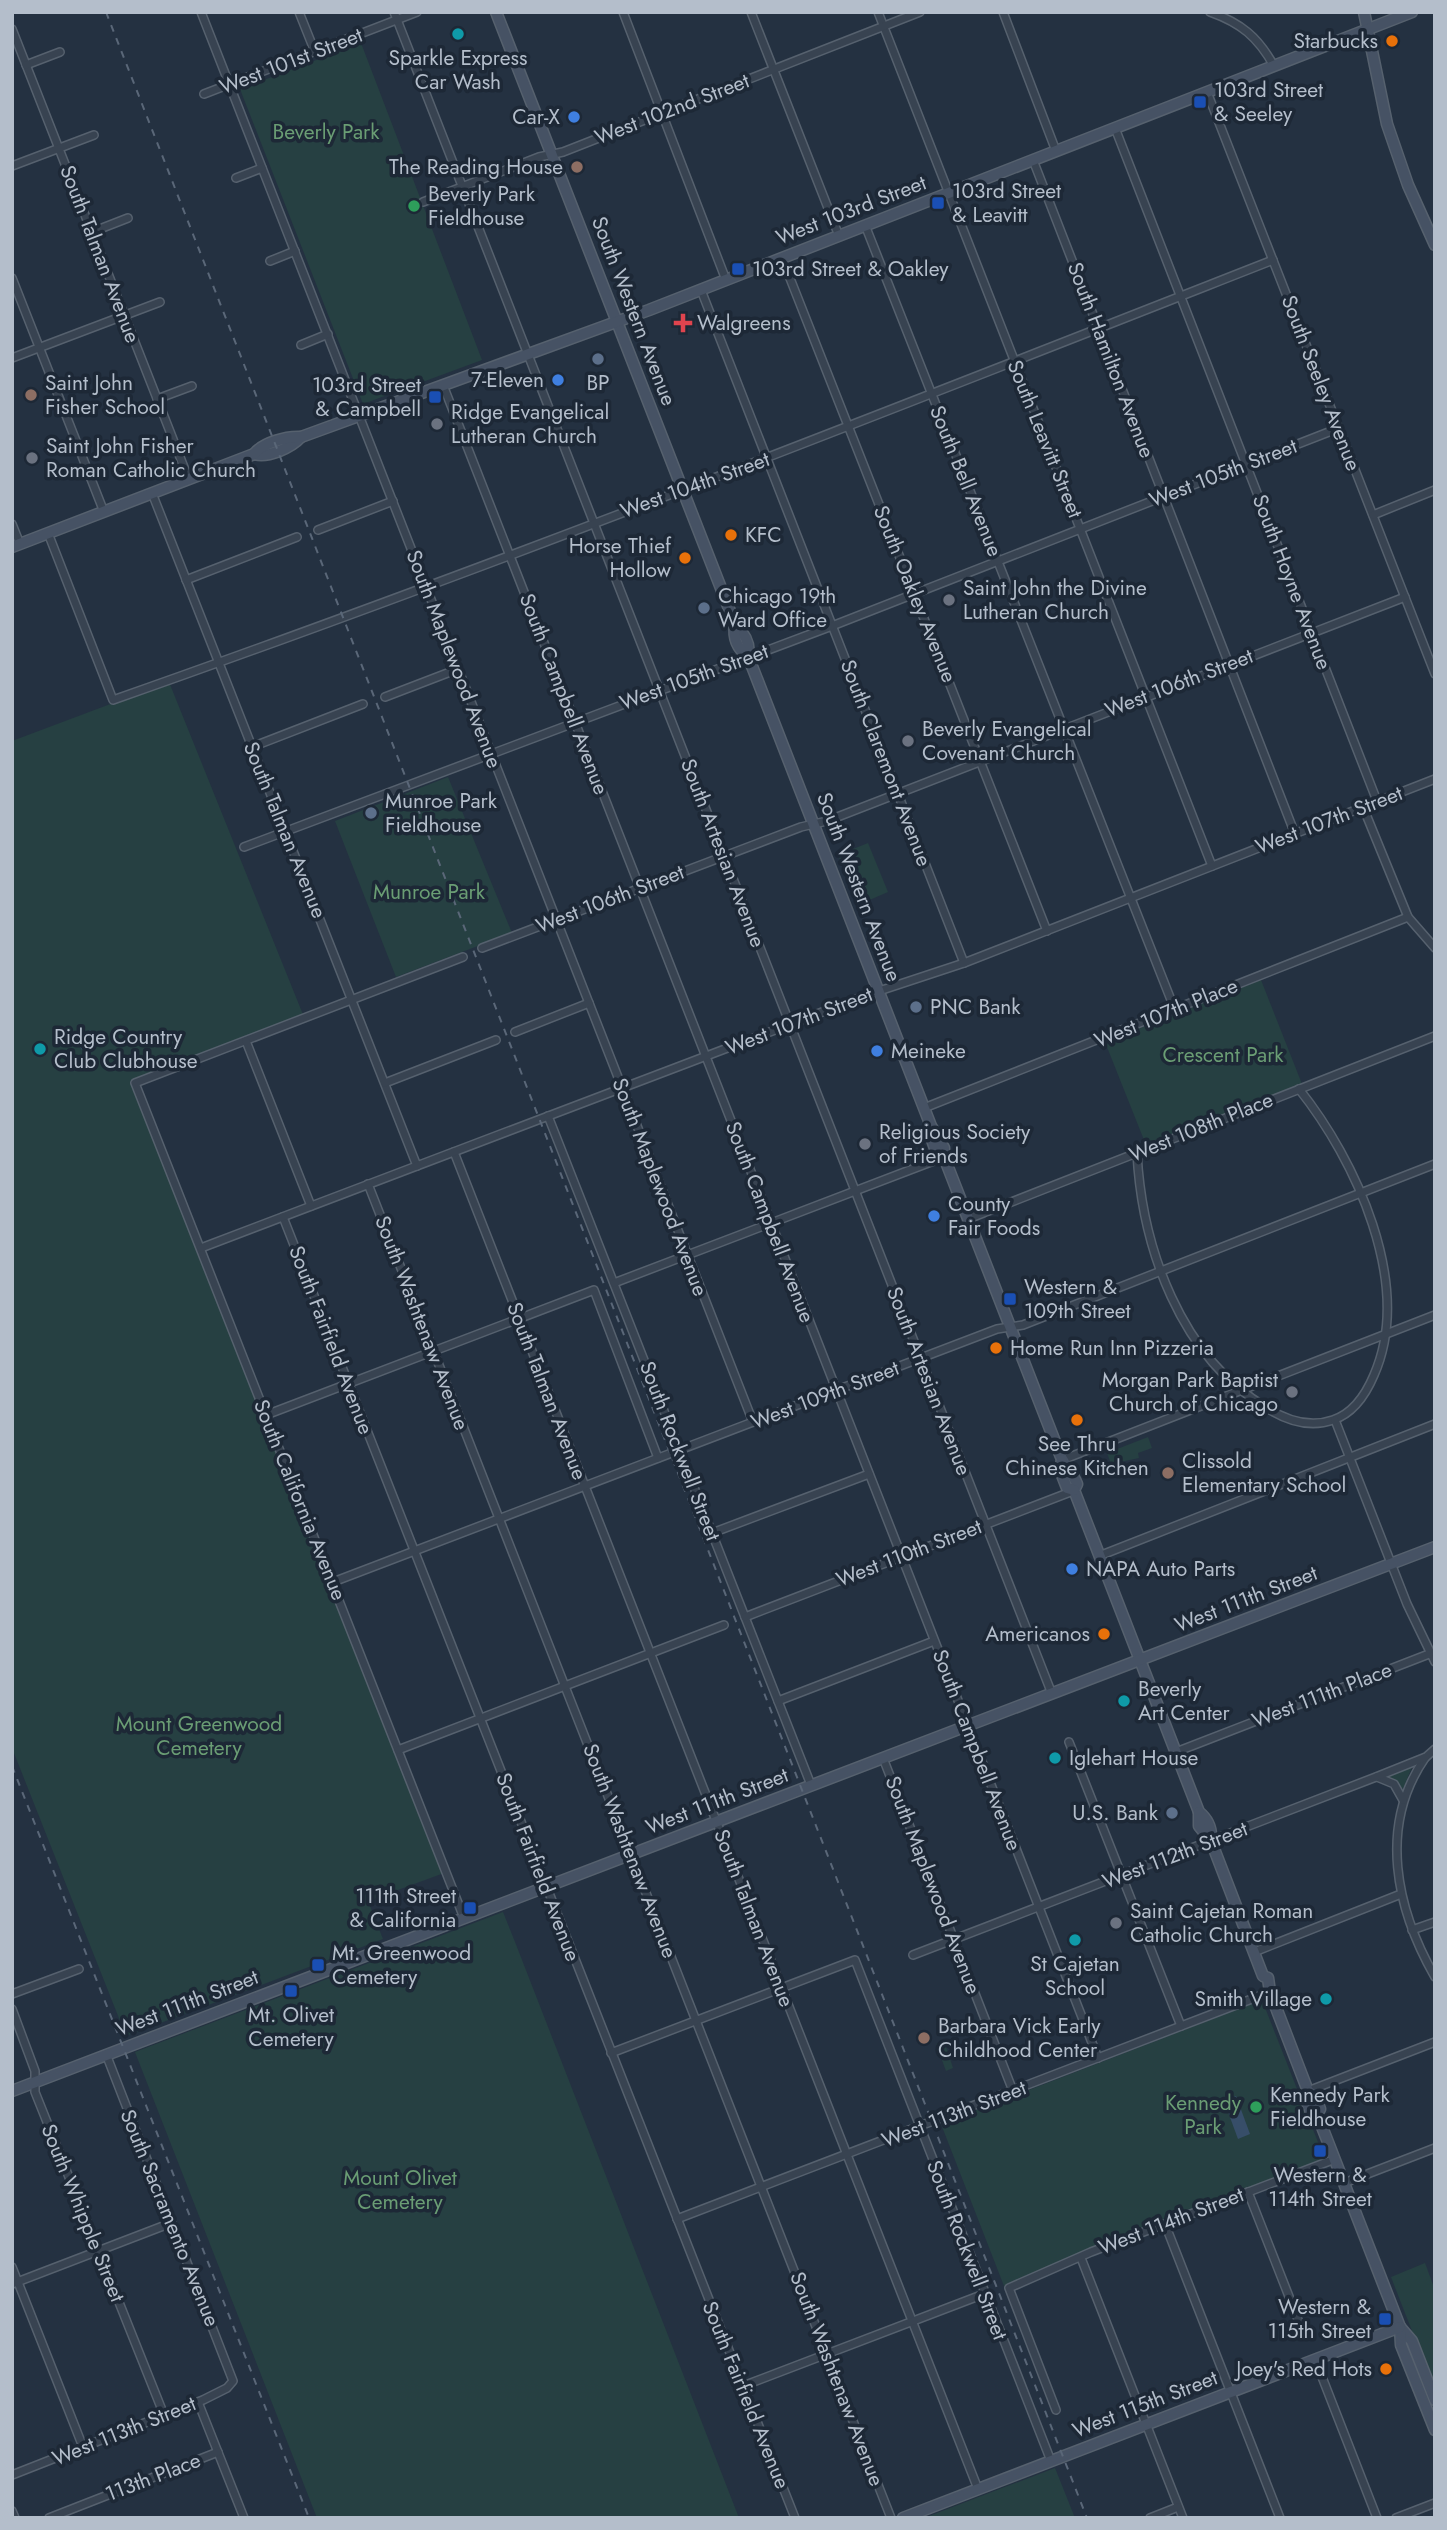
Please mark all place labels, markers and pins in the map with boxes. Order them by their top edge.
marker: Sparkle Express Car Wash [450,26,466,42]
place label: Starbucks [1293,26,1378,56]
marker: Starbucks [1384,33,1400,49]
place label: Sparkle Express Car Wash [389,43,527,97]
place label: 103rd Street & Seeley [1214,75,1323,129]
marker: 103rd Street & Seeley [1192,94,1208,110]
place label: Car-X [512,102,560,132]
marker: Car-X [566,109,582,125]
place label: The Reading House [389,152,563,182]
marker: The Reading House [569,159,585,175]
place label: 103rd Street & Leavitt [952,176,1061,230]
place label: Beverly Park Fieldhouse [428,179,536,233]
marker: 103rd Street & Leavitt [930,195,946,211]
marker: Beverly Park Fieldhouse [406,198,422,214]
place label: 103rd Street & Oakley [752,254,949,284]
marker: 103rd Street & Oakley [730,261,746,277]
place label: Walgreens [697,308,791,338]
marker: Walgreens [675,315,691,331]
marker: BP [590,351,606,367]
place label: 7-Eleven [471,365,544,395]
place label: Saint John Fisher School [45,368,165,422]
place label: BP [586,368,610,398]
place label: 103rd Street & Campbell [312,370,421,424]
marker: 7-Eleven [550,372,566,388]
marker: Saint John Fisher School [23,387,39,403]
marker: 103rd Street & Campbell [427,389,443,405]
place label: Ridge Evangelical Lutheran Church [451,397,609,451]
marker: Ridge Evangelical Lutheran Church [429,416,445,432]
place label: Saint John Fisher Roman Catholic Church [46,431,256,485]
marker: Saint John Fisher Roman Catholic Church [24,450,40,466]
place label: KFC [745,520,782,550]
marker: KFC [723,527,739,543]
place label: Horse Thief Hollow [569,531,672,585]
marker: Horse Thief Hollow [677,550,693,566]
place label: Saint John the Divine Lutheran Church [963,573,1147,627]
place label: Chicago 19th Ward Office [718,581,836,635]
marker: Saint John the Divine Lutheran Church [941,592,957,608]
marker: Chicago 19th Ward Office [696,600,712,616]
place label: Beverly Evangelical Covenant Church [922,714,1092,768]
marker: Beverly Evangelical Covenant Church [900,733,916,749]
place label: Munroe Park Fieldhouse [385,786,498,840]
marker: Munroe Park Fieldhouse [363,805,379,821]
place label: PNC Bank [930,992,1021,1022]
marker: PNC Bank [908,999,924,1015]
place label: Ridge Country Club Clubhouse [54,1022,198,1076]
place label: Meineke [891,1036,966,1066]
marker: Ridge Country Club Clubhouse [32,1041,48,1057]
marker: Meineke [869,1043,885,1059]
place label: Religious Society of Friends [879,1117,1031,1171]
marker: Religious Society of Friends [857,1136,873,1152]
place label: County Fair Foods [948,1189,1040,1243]
marker: County Fair Foods [926,1208,942,1224]
place label: Western & 109th Street [1024,1272,1131,1326]
marker: Western & 109th Street [1002,1291,1018,1307]
place label: Home Run Inn Pizzeria [1010,1333,1214,1363]
marker: Home Run Inn Pizzeria [988,1340,1004,1356]
place label: Morgan Park Baptist Church of Chicago [1102,1365,1278,1419]
marker: Morgan Park Baptist Church of Chicago [1284,1384,1300,1400]
marker: See Thru Chinese Kitchen [1069,1412,1085,1428]
place label: See Thru Chinese Kitchen [1005,1429,1149,1483]
place label: Clissold Elementary School [1182,1446,1346,1500]
marker: Clissold Elementary School [1160,1465,1176,1481]
place label: NAPA Auto Parts [1086,1554,1235,1584]
marker: NAPA Auto Parts [1064,1561,1080,1577]
place label: Americanos [985,1619,1090,1649]
marker: Americanos [1096,1626,1112,1642]
place label: Beverly Art Center [1138,1674,1230,1728]
marker: Beverly Art Center [1116,1693,1132,1709]
place label: Iglehart House [1069,1743,1198,1773]
marker: Iglehart House [1047,1750,1063,1766]
place label: U.S. Bank [1072,1798,1159,1828]
marker: U.S. Bank [1164,1805,1180,1821]
place label: 111th Street & California [349,1881,456,1935]
place label: Saint Cajetan Roman Catholic Church [1130,1896,1313,1950]
marker: 111th Street & California [462,1900,478,1916]
marker: Saint Cajetan Roman Catholic Church [1108,1915,1124,1931]
marker: St Cajetan School [1067,1932,1083,1948]
place label: Mt. Greenwood Cemetery [332,1938,471,1992]
place label: St Cajetan School [1030,1949,1120,2003]
marker: Mt. Greenwood Cemetery [310,1957,326,1973]
marker: Mt. Olivet Cemetery [283,1983,299,1999]
place label: Smith Village [1194,1984,1312,2014]
marker: Smith Village [1318,1991,1334,2007]
place label: Mt. Olivet Cemetery [248,2000,334,2054]
place label: Barbara Vick Early Childhood Center [938,2011,1101,2065]
marker: Barbara Vick Early Childhood Center [916,2030,932,2046]
place label: Kennedy Park Fieldhouse [1270,2080,1391,2134]
marker: Kennedy Park Fieldhouse [1248,2099,1264,2115]
marker: Western & 114th Street [1312,2143,1328,2159]
place label: Western & 114th Street [1268,2160,1372,2214]
place label: Western & 115th Street [1268,2292,1371,2346]
marker: Western & 115th Street [1377,2311,1393,2327]
place label: Joey's Red Hots [1233,2354,1372,2384]
marker: Joey's Red Hots [1378,2361,1394,2377]

